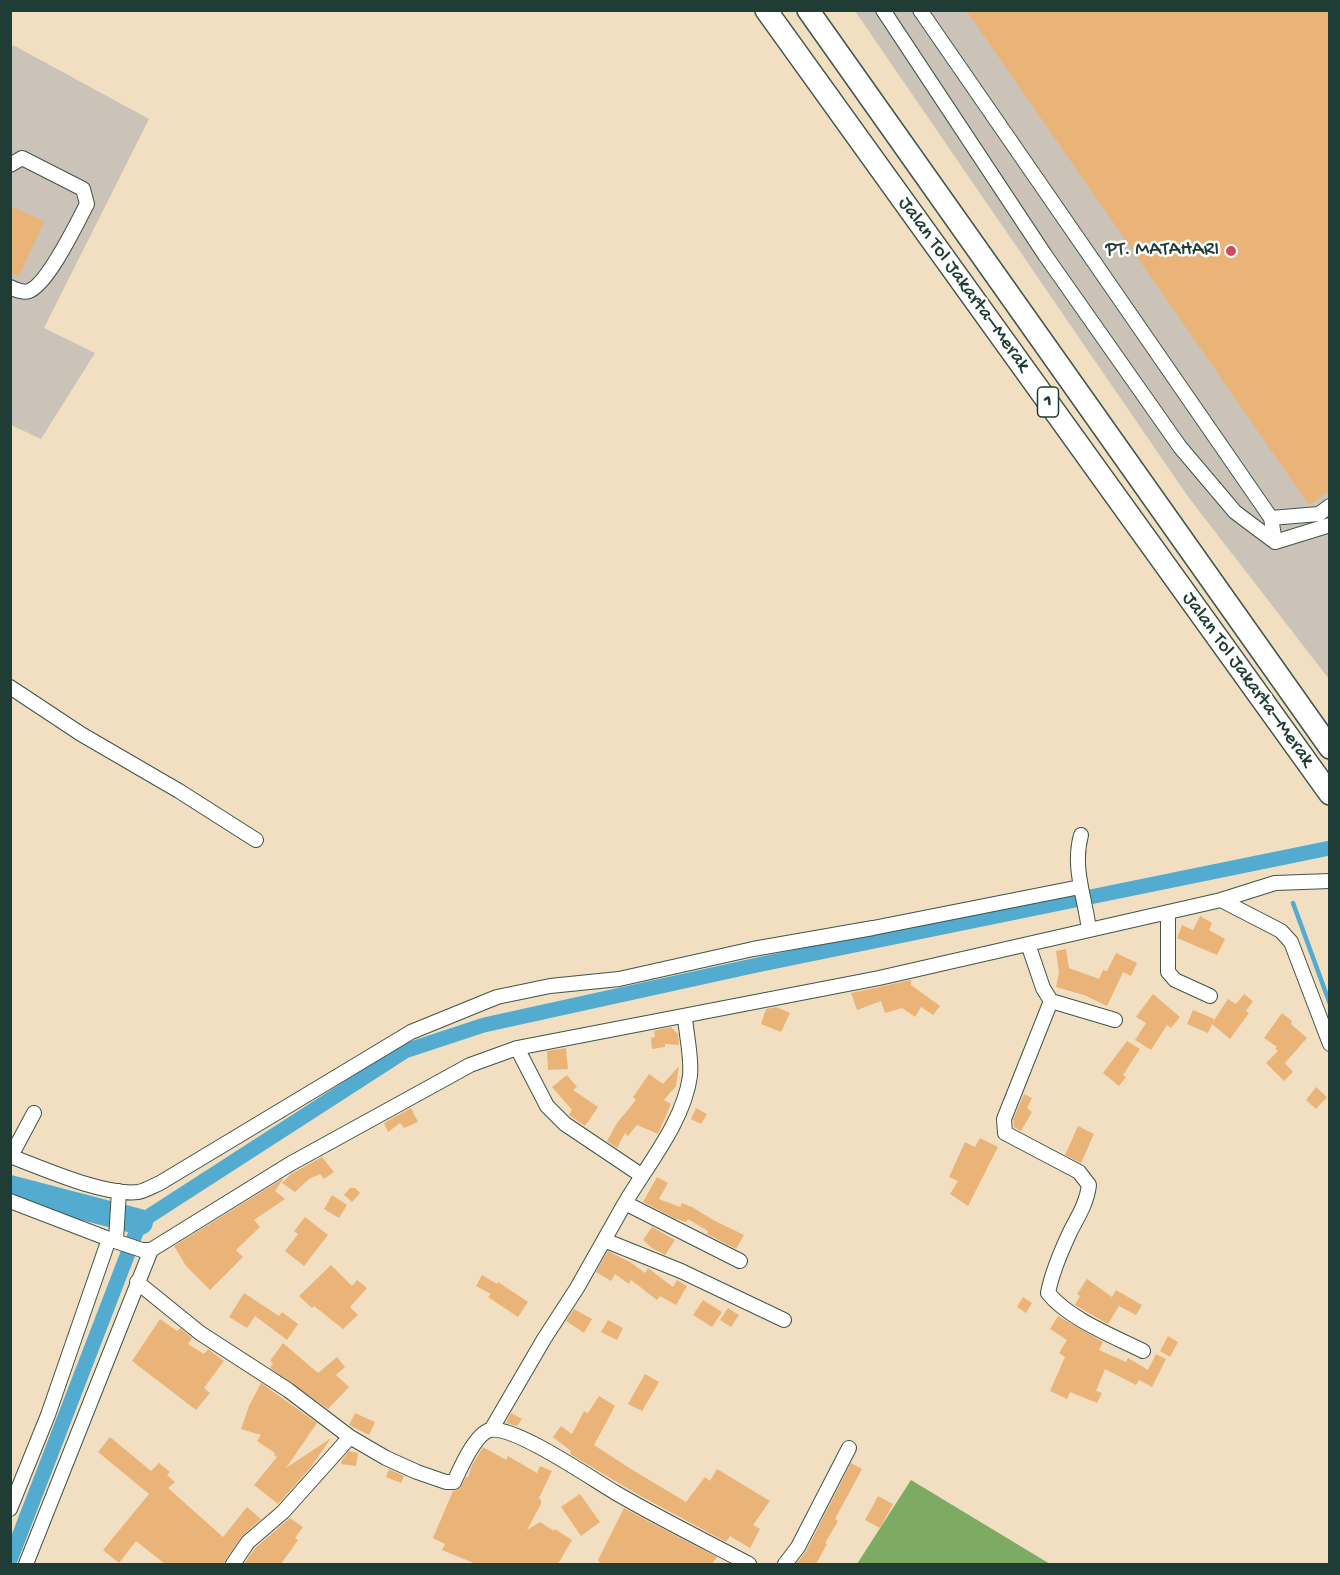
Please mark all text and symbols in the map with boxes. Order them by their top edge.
street label: Jalan Tol Jakarta–Merak [891,193,1035,377]
place label: PT. MATAHARI [1106,239,1219,263]
marker: PT. MATAHARI [1224,244,1238,258]
road number: 1 [1038,387,1058,417]
street label: Jalan Tol Jakarta–Merak [1175,588,1319,772]

